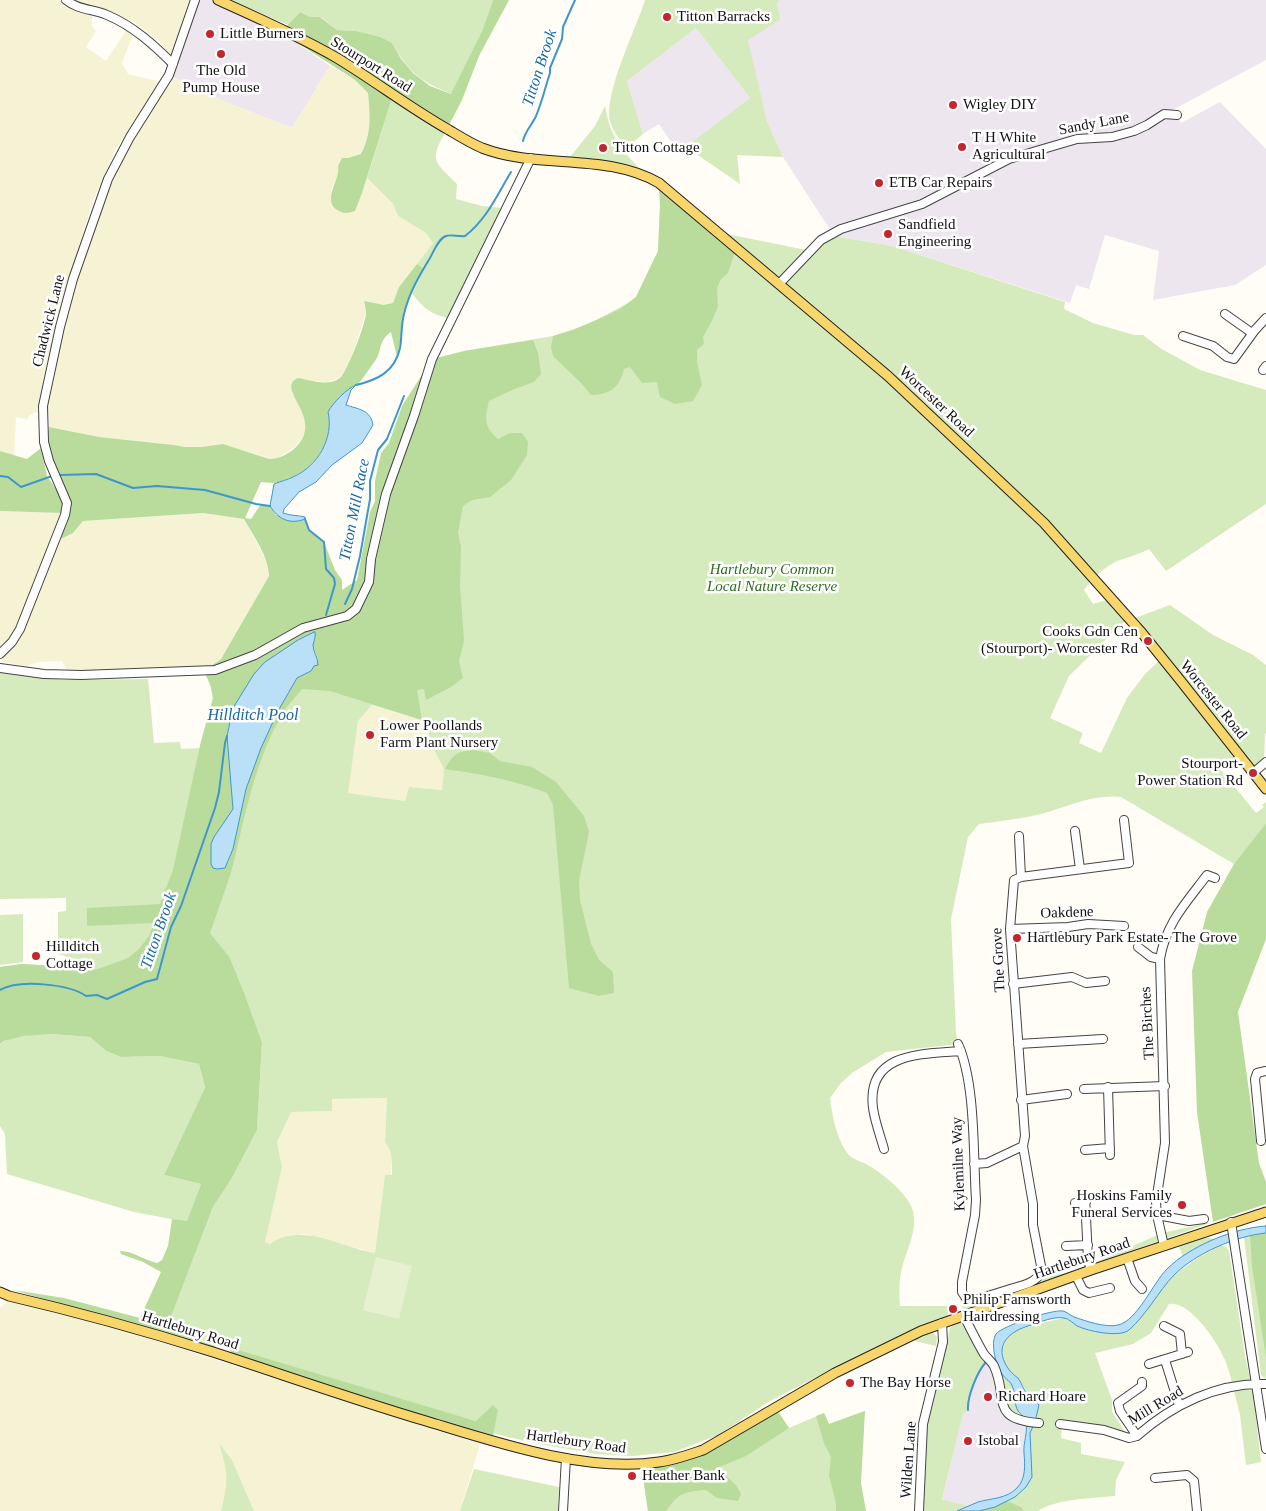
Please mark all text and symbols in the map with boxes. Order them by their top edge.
place label: Titton Barracks [677,8,770,26]
marker: Titton Barracks [661,11,673,23]
place label: Little Burners [220,25,304,43]
water label: Titton Brook [519,27,561,109]
marker: Little Burners [204,28,216,40]
street label: Stourport Road [327,33,415,97]
marker: The Old Pump House [215,48,227,60]
place label: The Old Pump House [182,62,260,97]
place label: Wigley DIY [963,96,1037,114]
marker: Wigley DIY [947,99,959,111]
street label: Sandy Lane [1057,108,1131,140]
place label: T H White Agricultural [972,129,1045,164]
place label: Titton Cottage [613,139,700,157]
marker: T H White Agricultural [956,141,968,153]
marker: Titton Cottage [597,142,609,154]
place label: ETB Car Repairs [889,174,992,192]
marker: ETB Car Repairs [873,177,885,189]
place label: Sandfield Engineering [898,216,971,251]
marker: Sandfield Engineering [882,228,894,240]
street label: Chadwick Lane [29,273,69,369]
street label: Worcester Road [895,363,977,441]
water label: Titton Mill Race [336,457,374,563]
park label: Hartlebury Common Local Nature Reserve [707,561,837,596]
place label: Cooks Gdn Cen (Stourport)- Worcester Rd [981,623,1138,658]
marker: Cooks Gdn Cen (Stourport)- Worcester Rd [1142,635,1154,647]
street label: Worcester Road [1176,657,1250,743]
water label: Hillditch Pool [207,706,299,726]
place label: Lower Poollands Farm Plant Nursery [380,717,498,752]
marker: Lower Poollands Farm Plant Nursery [364,729,376,741]
place label: Stourport- Power Station Rd [1137,755,1243,790]
marker: Stourport- Power Station Rd [1247,767,1259,779]
water label: Titton Brook [137,890,181,972]
street label: Oakdene [1040,903,1094,923]
street label: The Grove [988,927,1010,993]
place label: Hartlebury Park Estate- The Grove [1027,929,1237,947]
marker: Hartlebury Park Estate- The Grove [1011,932,1023,944]
place label: Hillditch Cottage [46,938,99,973]
marker: Hillditch Cottage [30,950,42,962]
street label: The Birches [1137,986,1159,1060]
street label: Kylemilne Way [948,1117,970,1211]
place label: Hoskins Family Funeral Services [1072,1187,1172,1222]
marker: Hoskins Family Funeral Services [1176,1199,1188,1211]
street label: Hartlebury Road [1032,1234,1132,1284]
place label: Philip Farnsworth Hairdressing [963,1291,1071,1326]
marker: Philip Farnsworth Hairdressing [947,1303,959,1315]
street label: Hartlebury Road [139,1308,241,1354]
place label: The Bay Horse [860,1374,951,1392]
marker: The Bay Horse [844,1377,856,1389]
street label: Mill Road [1125,1383,1187,1429]
place label: Richard Hoare [998,1388,1086,1406]
marker: Richard Hoare [982,1391,994,1403]
street label: Wilden Lane [897,1421,921,1499]
street label: Hartlebury Road [525,1426,627,1458]
place label: Istobal [978,1432,1019,1450]
marker: Istobal [962,1435,974,1447]
place label: Heather Bank [642,1467,725,1485]
marker: Heather Bank [626,1470,638,1482]

